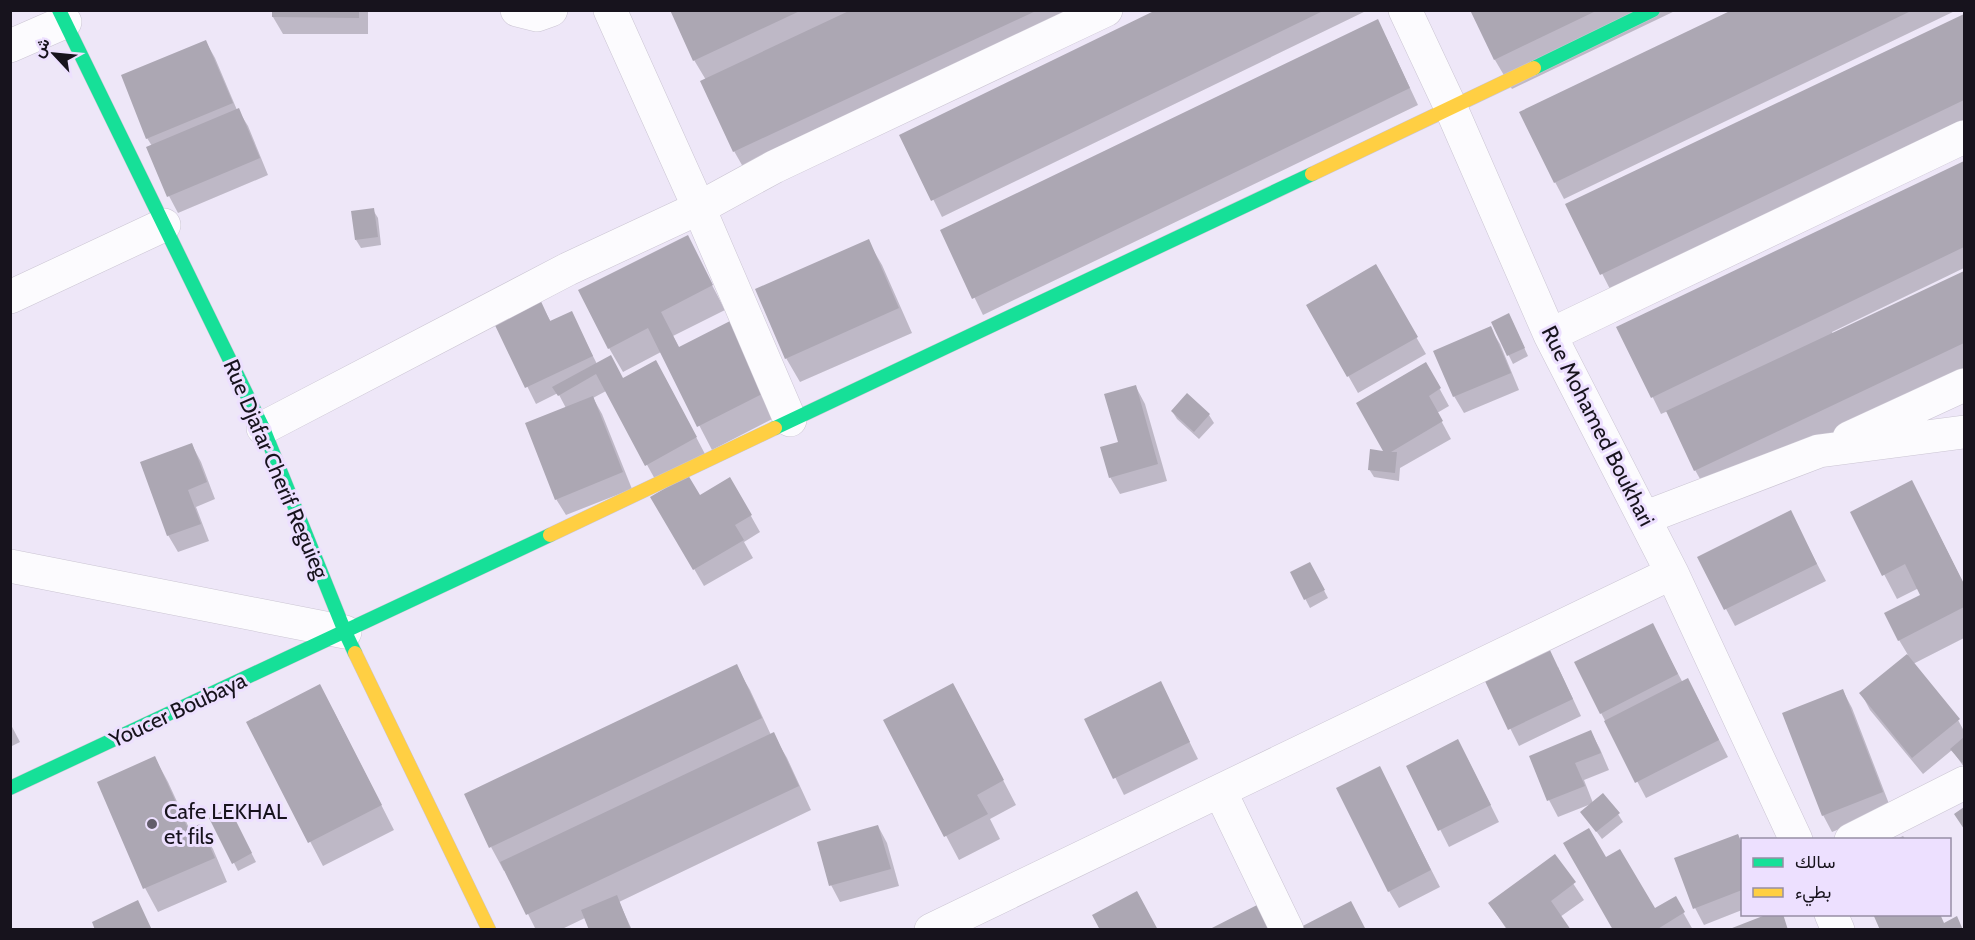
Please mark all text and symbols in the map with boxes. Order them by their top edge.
north arrow [24,24,84,84]
text: ش [28,35,54,60]
street label: Rue Mohamed Boukhari [1536,321,1660,531]
street label: Rue Djafar Cherif Reguieg [218,355,335,584]
street label: Youcer Boubaya [104,666,251,754]
place label: Cafe LEKHAL et fils [164,798,287,850]
marker: Cafe LEKHAL et fils [145,817,159,831]
legend [1741,838,1951,916]
text: سالك [1795,851,1835,873]
text: بطيء [1795,881,1831,907]

